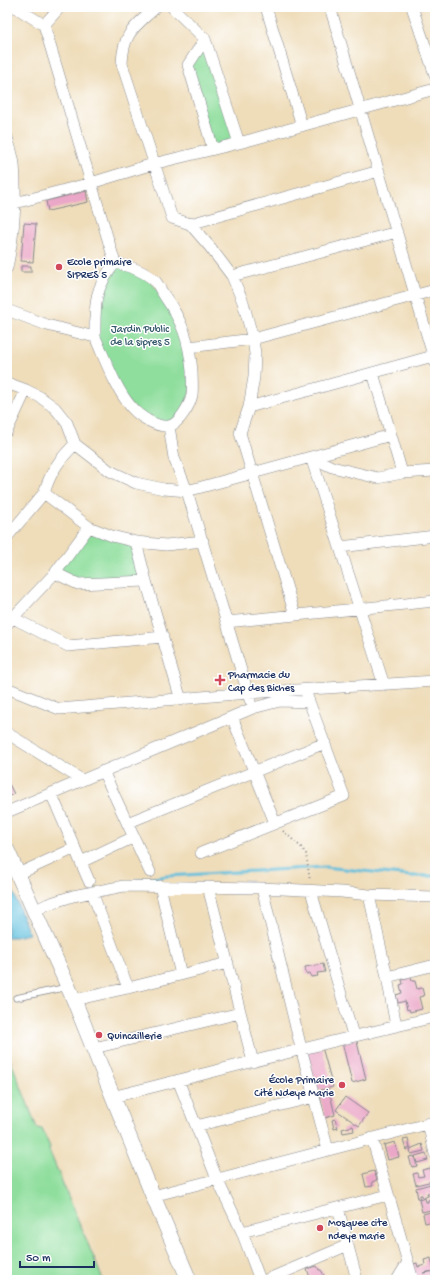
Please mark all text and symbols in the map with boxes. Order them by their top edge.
place label: Ecole primaire SIPRES 5 [67,257,132,282]
marker: Ecole primaire SIPRES 5 [54,262,64,272]
park label: Jardin Public de la sipres 5 [110,324,170,349]
place label: Pharmacie du Cap des Biches [227,670,295,695]
marker: Pharmacie du Cap des Biches [215,675,225,685]
marker: Quincaillerie [94,1030,104,1040]
place label: Quincaillerie [107,1031,162,1043]
place label: École Primaire Cité Ndeye Marie [254,1074,334,1100]
marker: École Primaire Cité Ndeye Marie [337,1080,347,1090]
place label: Mosquee cite ndeye marie [328,1218,388,1243]
marker: Mosquee cite ndeye marie [315,1223,325,1233]
scale bar [20,1243,94,1269]
text: 50 m [26,1252,51,1266]

